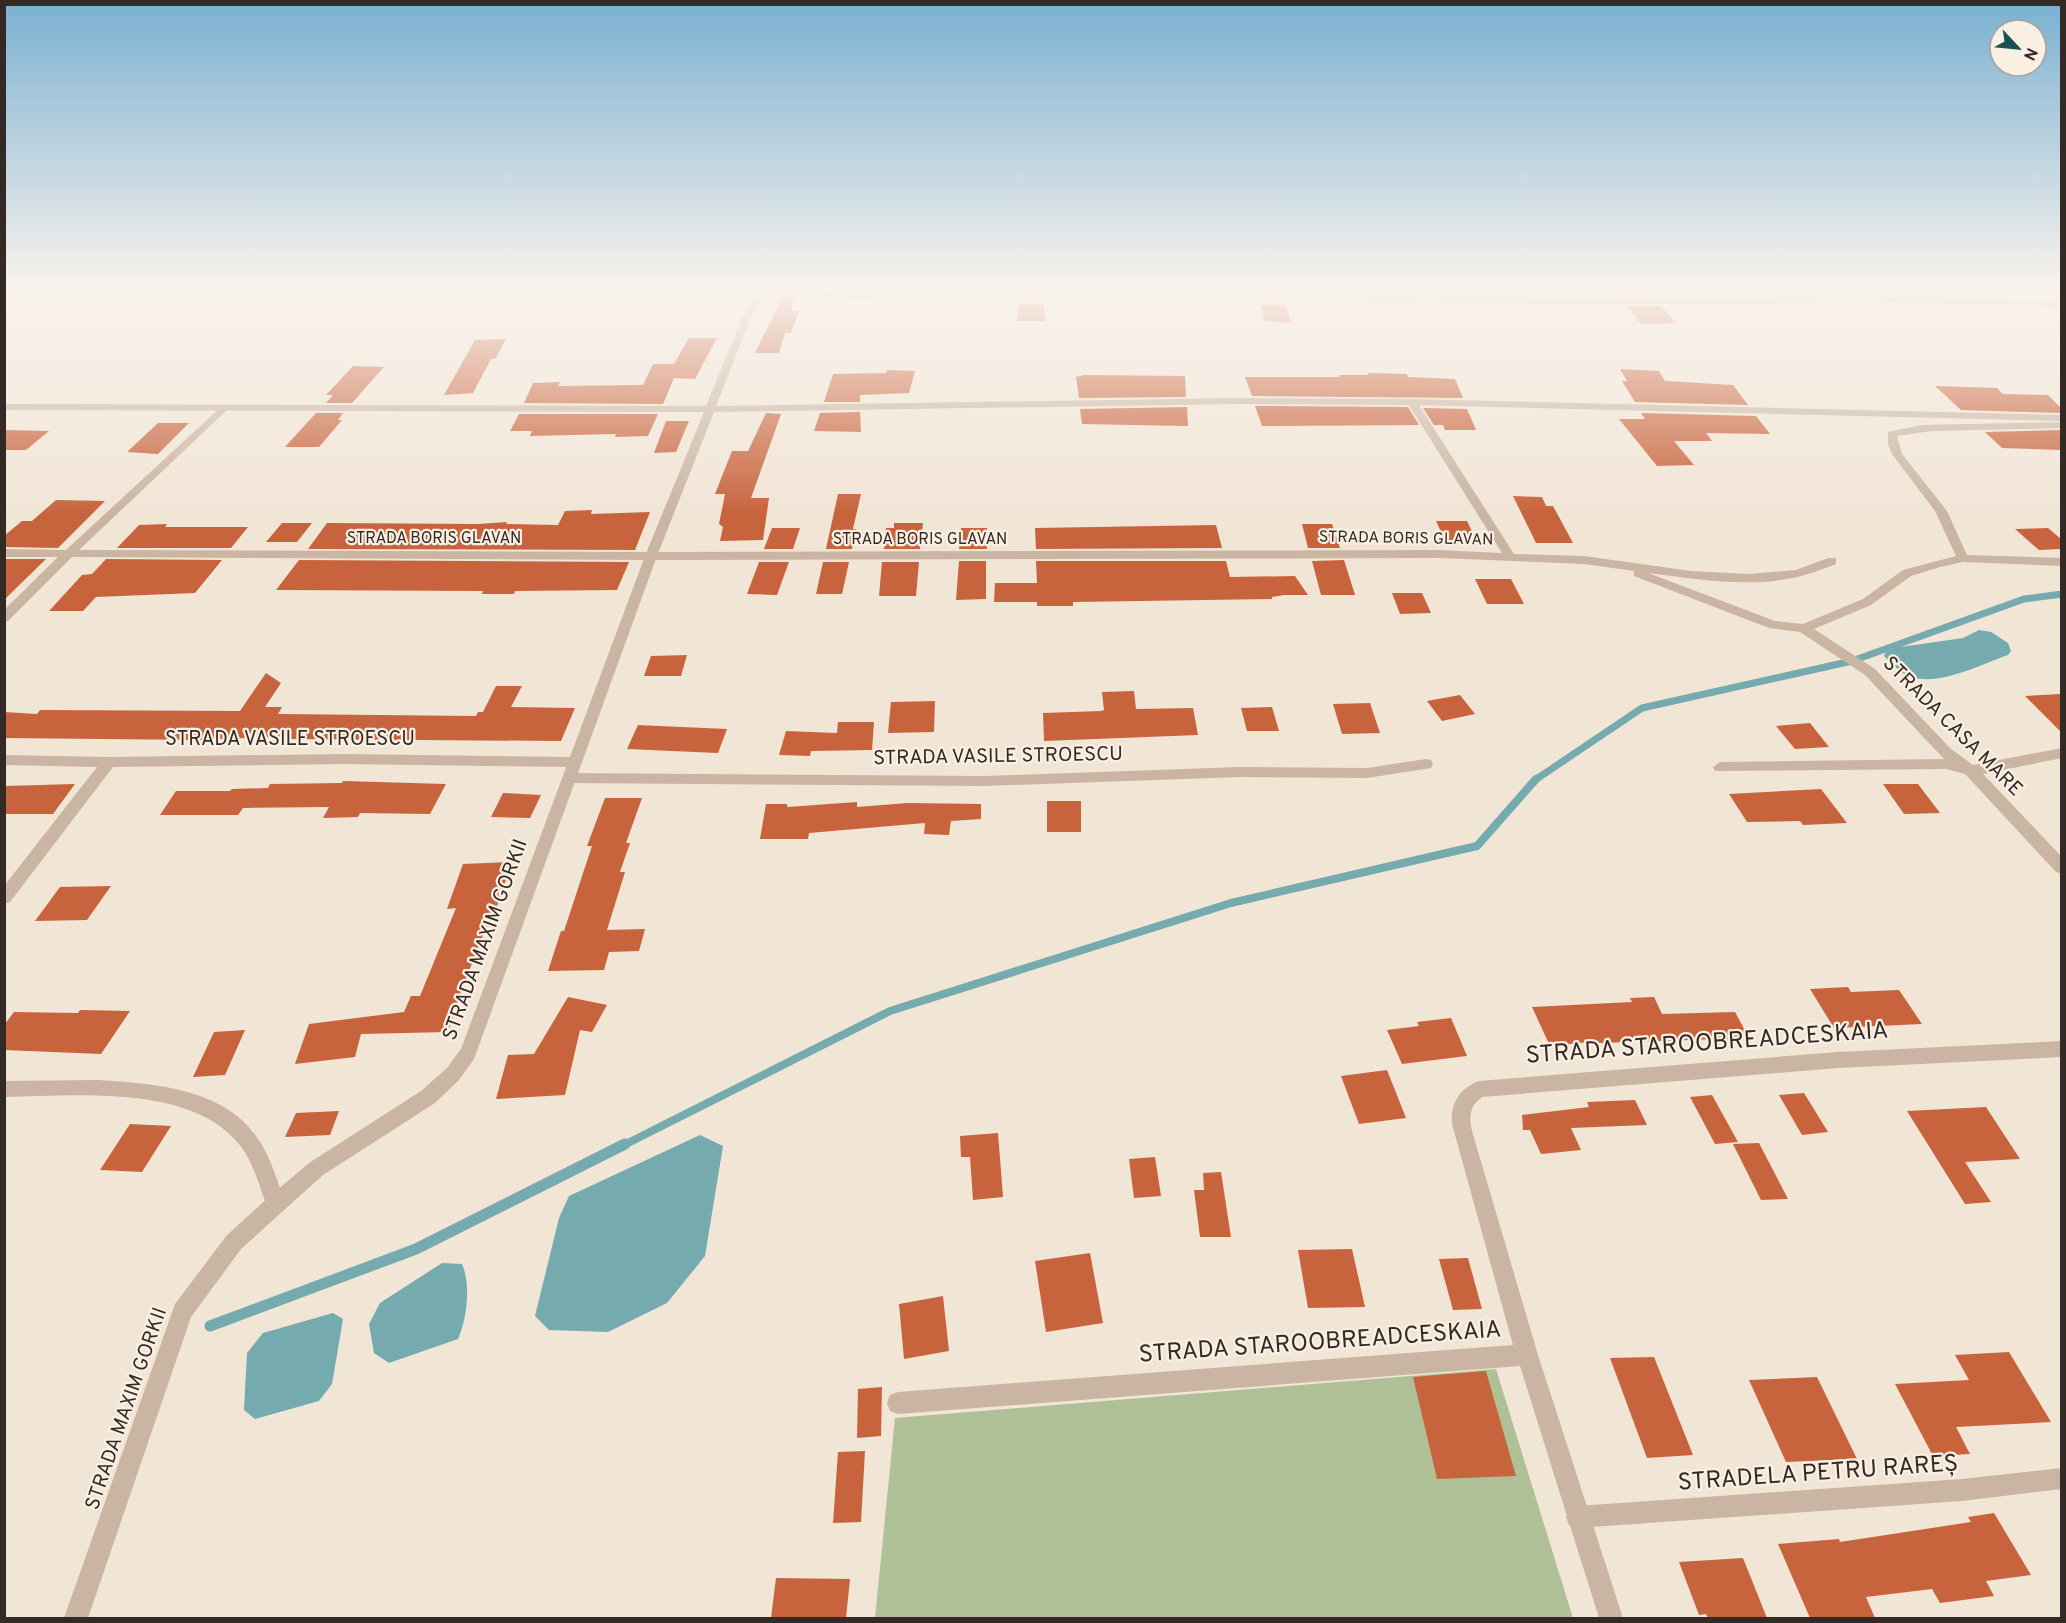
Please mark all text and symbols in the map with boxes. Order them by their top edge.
north arrow [1988,18,2048,78]
text: N [2018,44,2041,63]
street label: STRADA BORIS GLAVAN [1319,527,1493,551]
street label: STRADA BORIS GLAVAN [347,529,521,549]
street label: STRADA BORIS GLAVAN [833,530,1007,550]
street label: STRADA CASA MARE [1876,651,2028,803]
street label: STRADA VASILE STROESCU [165,727,415,753]
street label: STRADA VASILE STROESCU [873,742,1123,772]
street label: STRADA MAXIM GORKII [437,836,535,1044]
street label: STRADA STAROOBREADCESKAIA [1525,1016,1889,1072]
street label: STRADA MAXIM GORKII [80,1304,174,1514]
street label: STRADA STAROOBREADCESKAIA [1138,1315,1502,1371]
street label: STRADELA PETRU RAREȘ [1677,1449,1959,1499]

